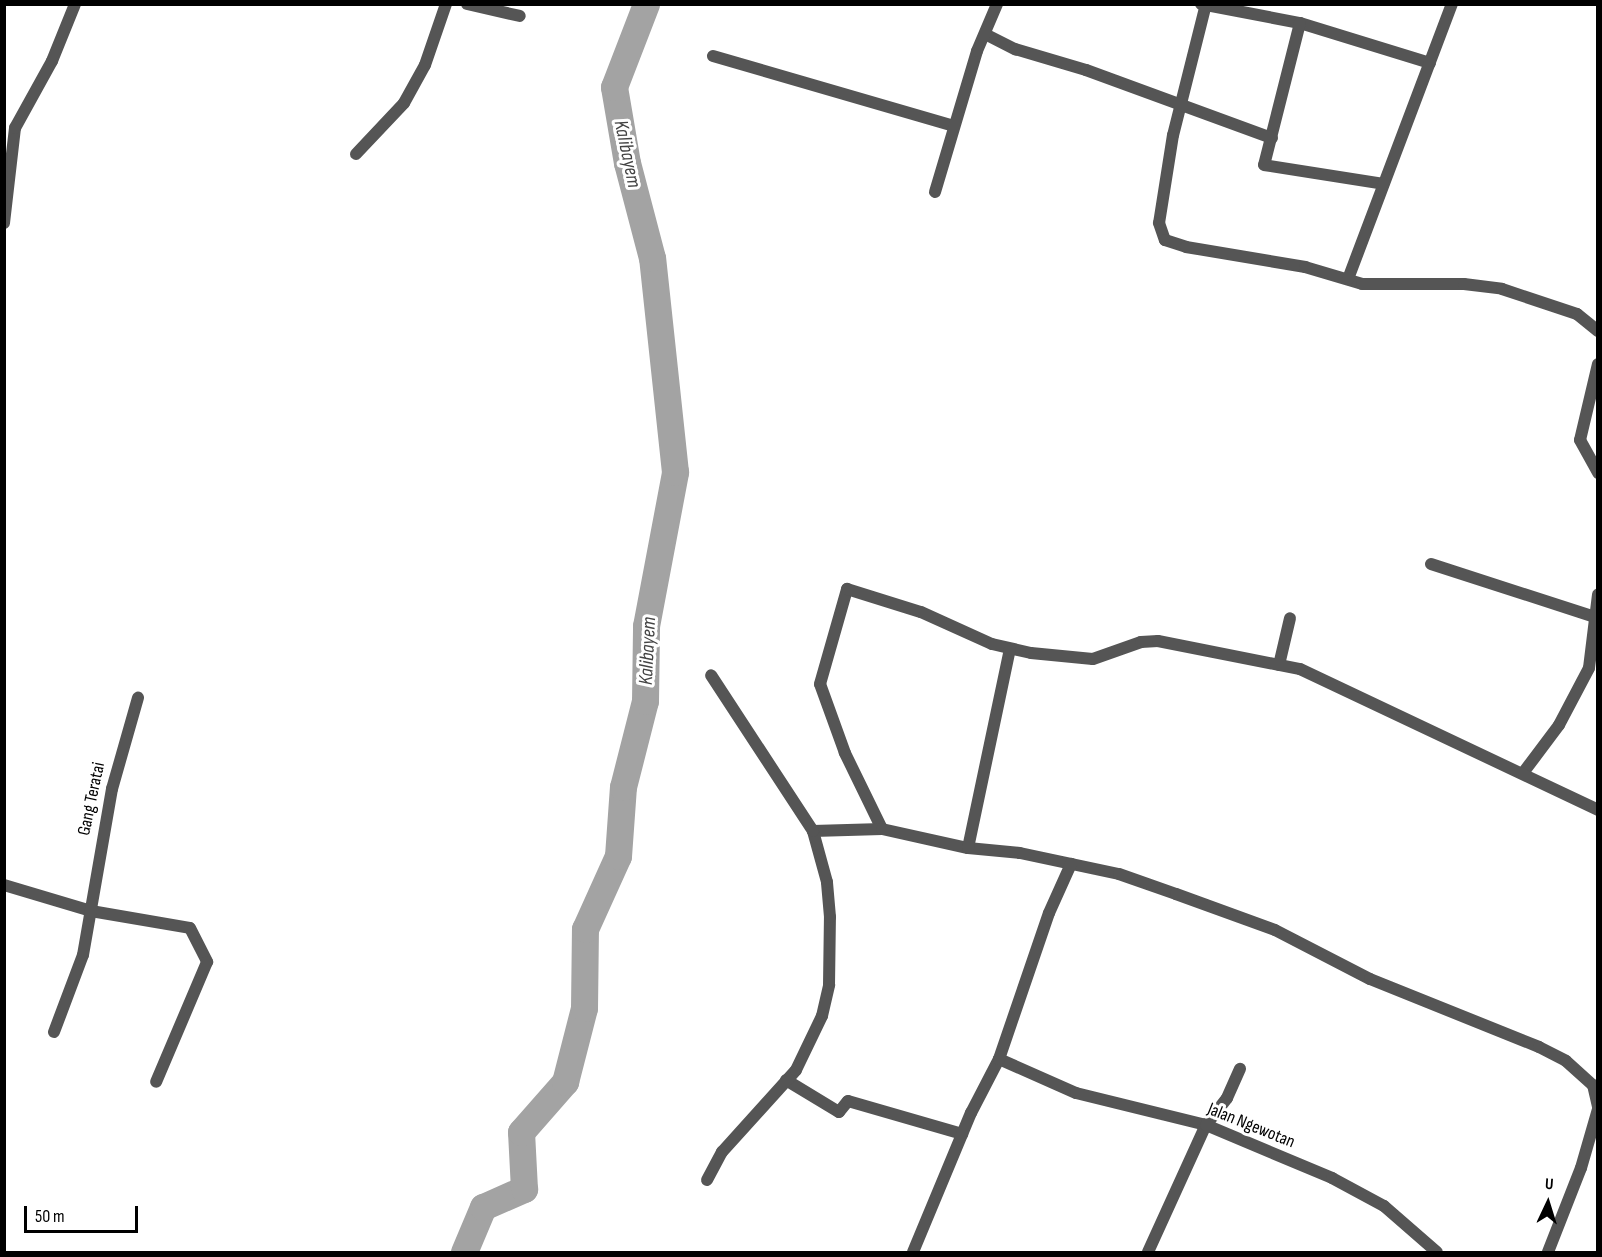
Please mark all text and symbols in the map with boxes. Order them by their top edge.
water label: Kalibayem [608,118,646,190]
water label: Kalibayem [634,616,662,686]
street label: Gang Teratai [74,760,110,838]
street label: Jalan Ngewotan [1204,1099,1298,1153]
north arrow [1518,1173,1578,1233]
text: U [1544,1175,1554,1194]
scale bar [27,1194,141,1232]
text: 50 m [35,1206,65,1227]

